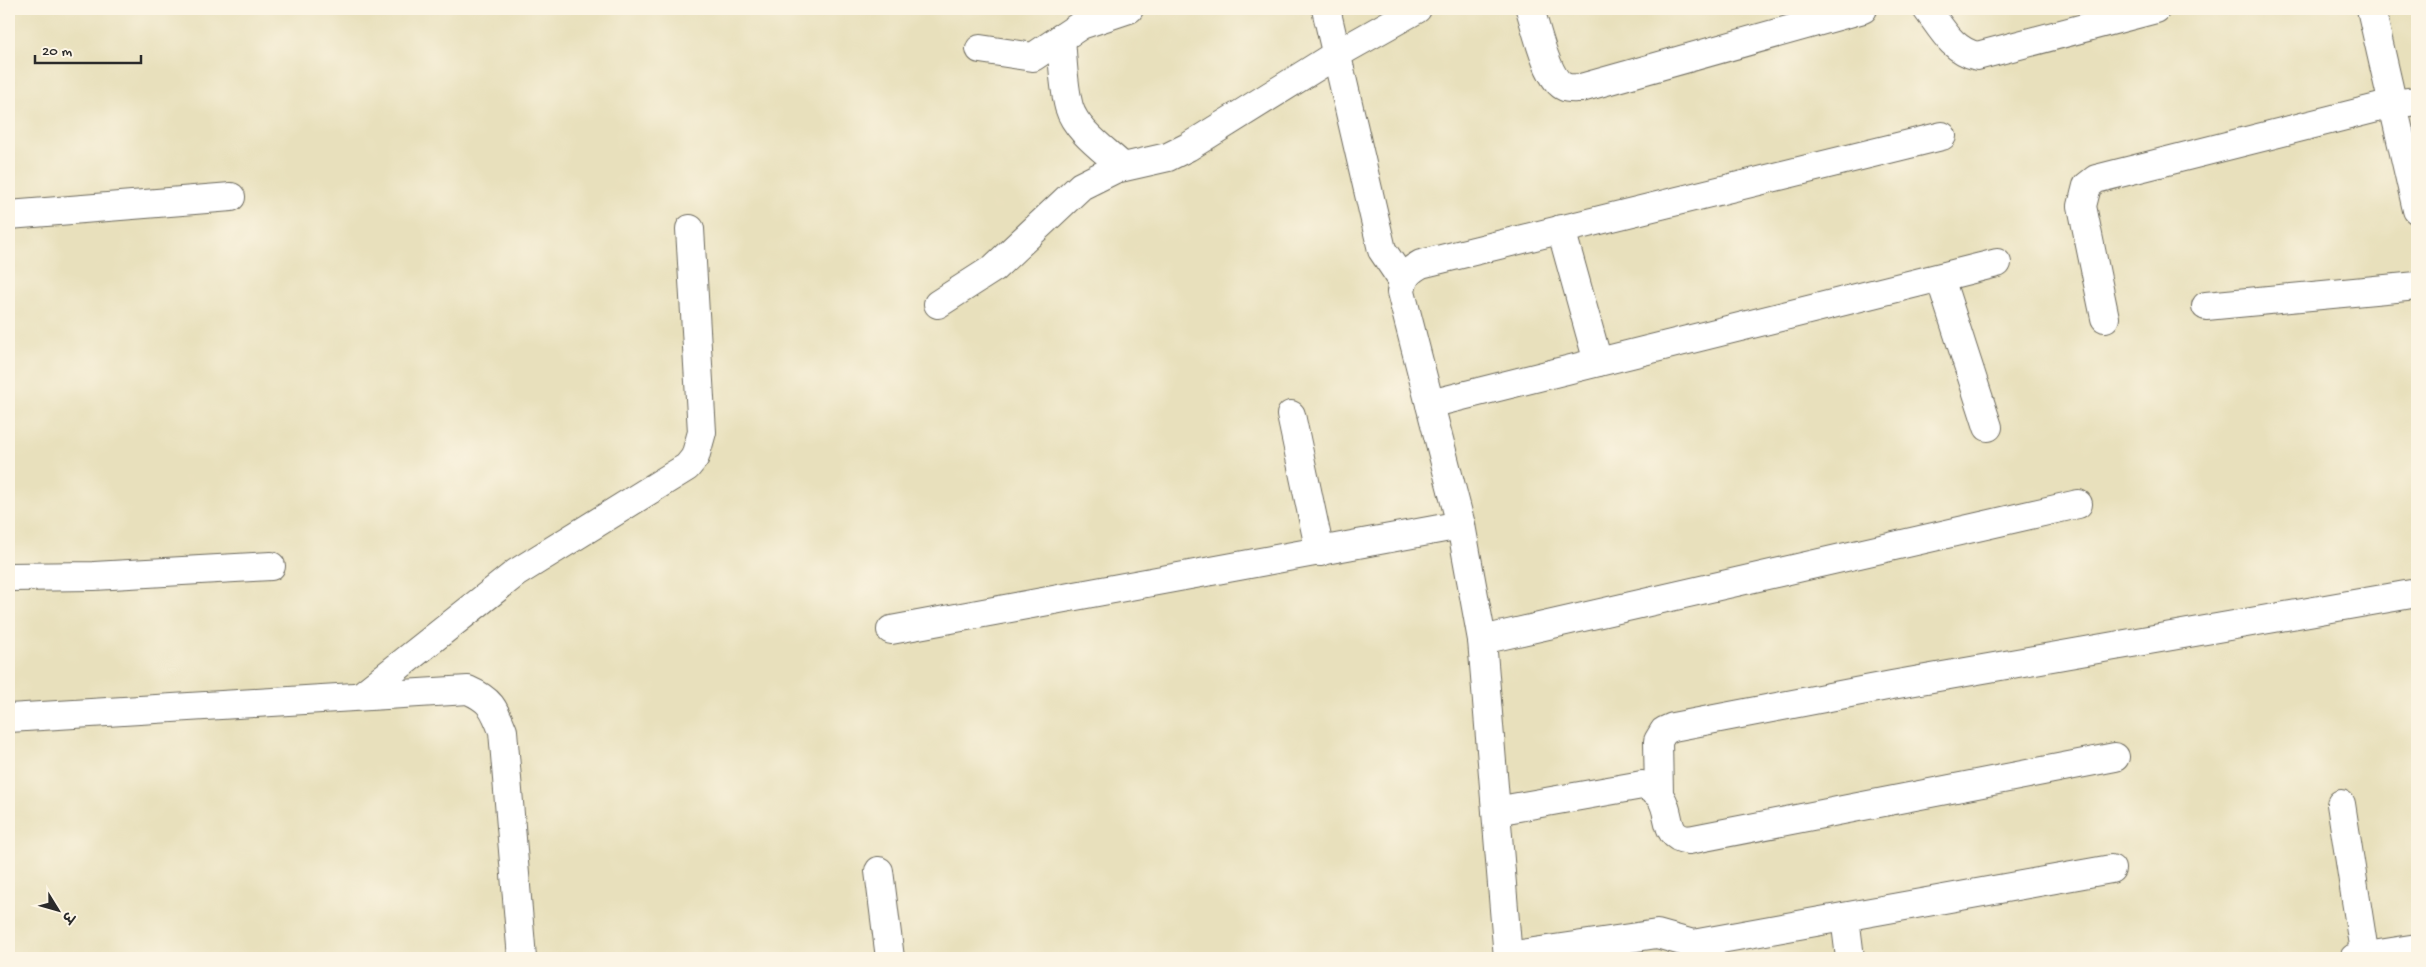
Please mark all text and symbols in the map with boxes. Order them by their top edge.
scale bar [35,32,141,64]
text: 20 m [42,43,72,61]
north arrow [32,884,82,934]
text: उ [56,906,77,926]

